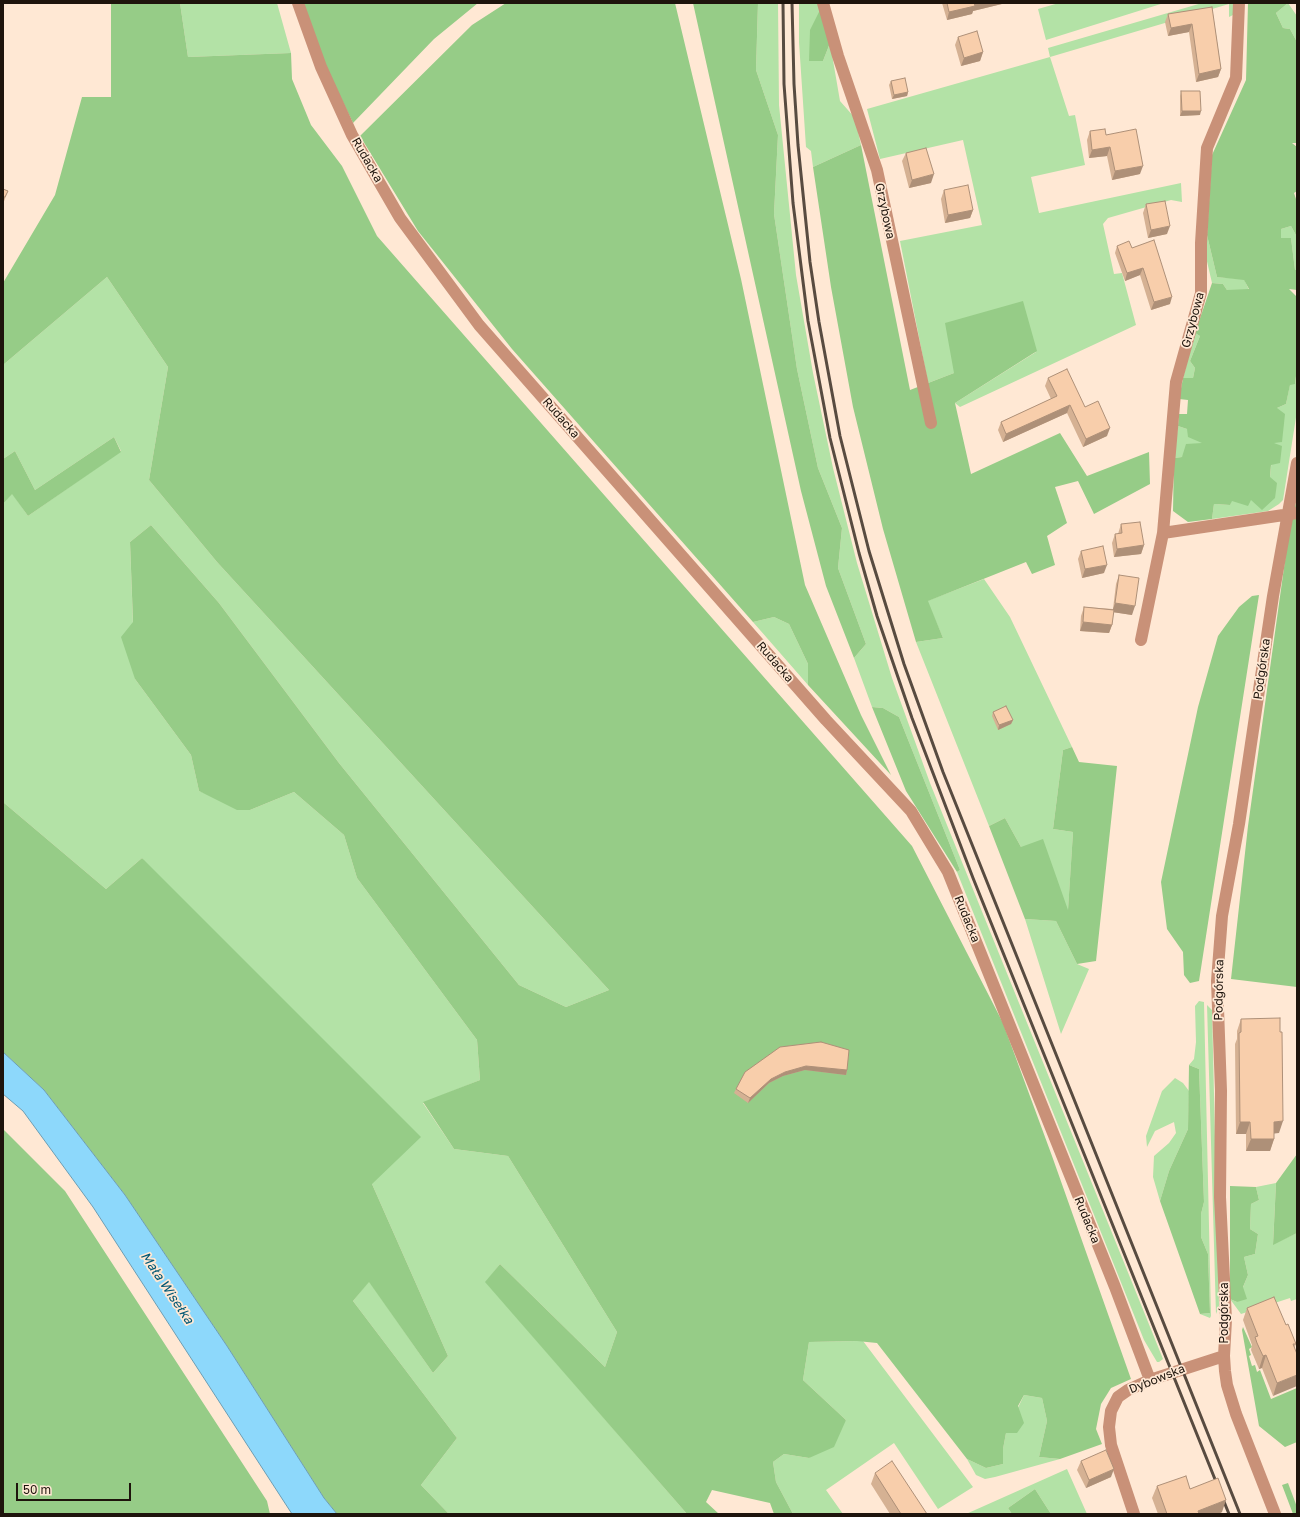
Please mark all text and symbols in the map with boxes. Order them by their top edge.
street label: Rudacka [348,135,386,185]
street label: Grzybowa [872,182,898,240]
street label: Grzybowa [1179,291,1207,349]
street label: Rudacka [539,395,583,441]
street label: Podgórska [1251,638,1273,700]
street label: Rudacka [753,639,797,685]
street label: Rudacka [951,893,983,945]
street label: Podgórska [1211,959,1227,1021]
street label: Rudacka [1071,1194,1103,1246]
water label: Mała Wisełka [137,1249,197,1327]
street label: Podgórska [1217,1282,1231,1344]
street label: Dybowska [1127,1361,1187,1397]
scale bar [18,1475,133,1501]
text: 50 m [23,1482,51,1497]

